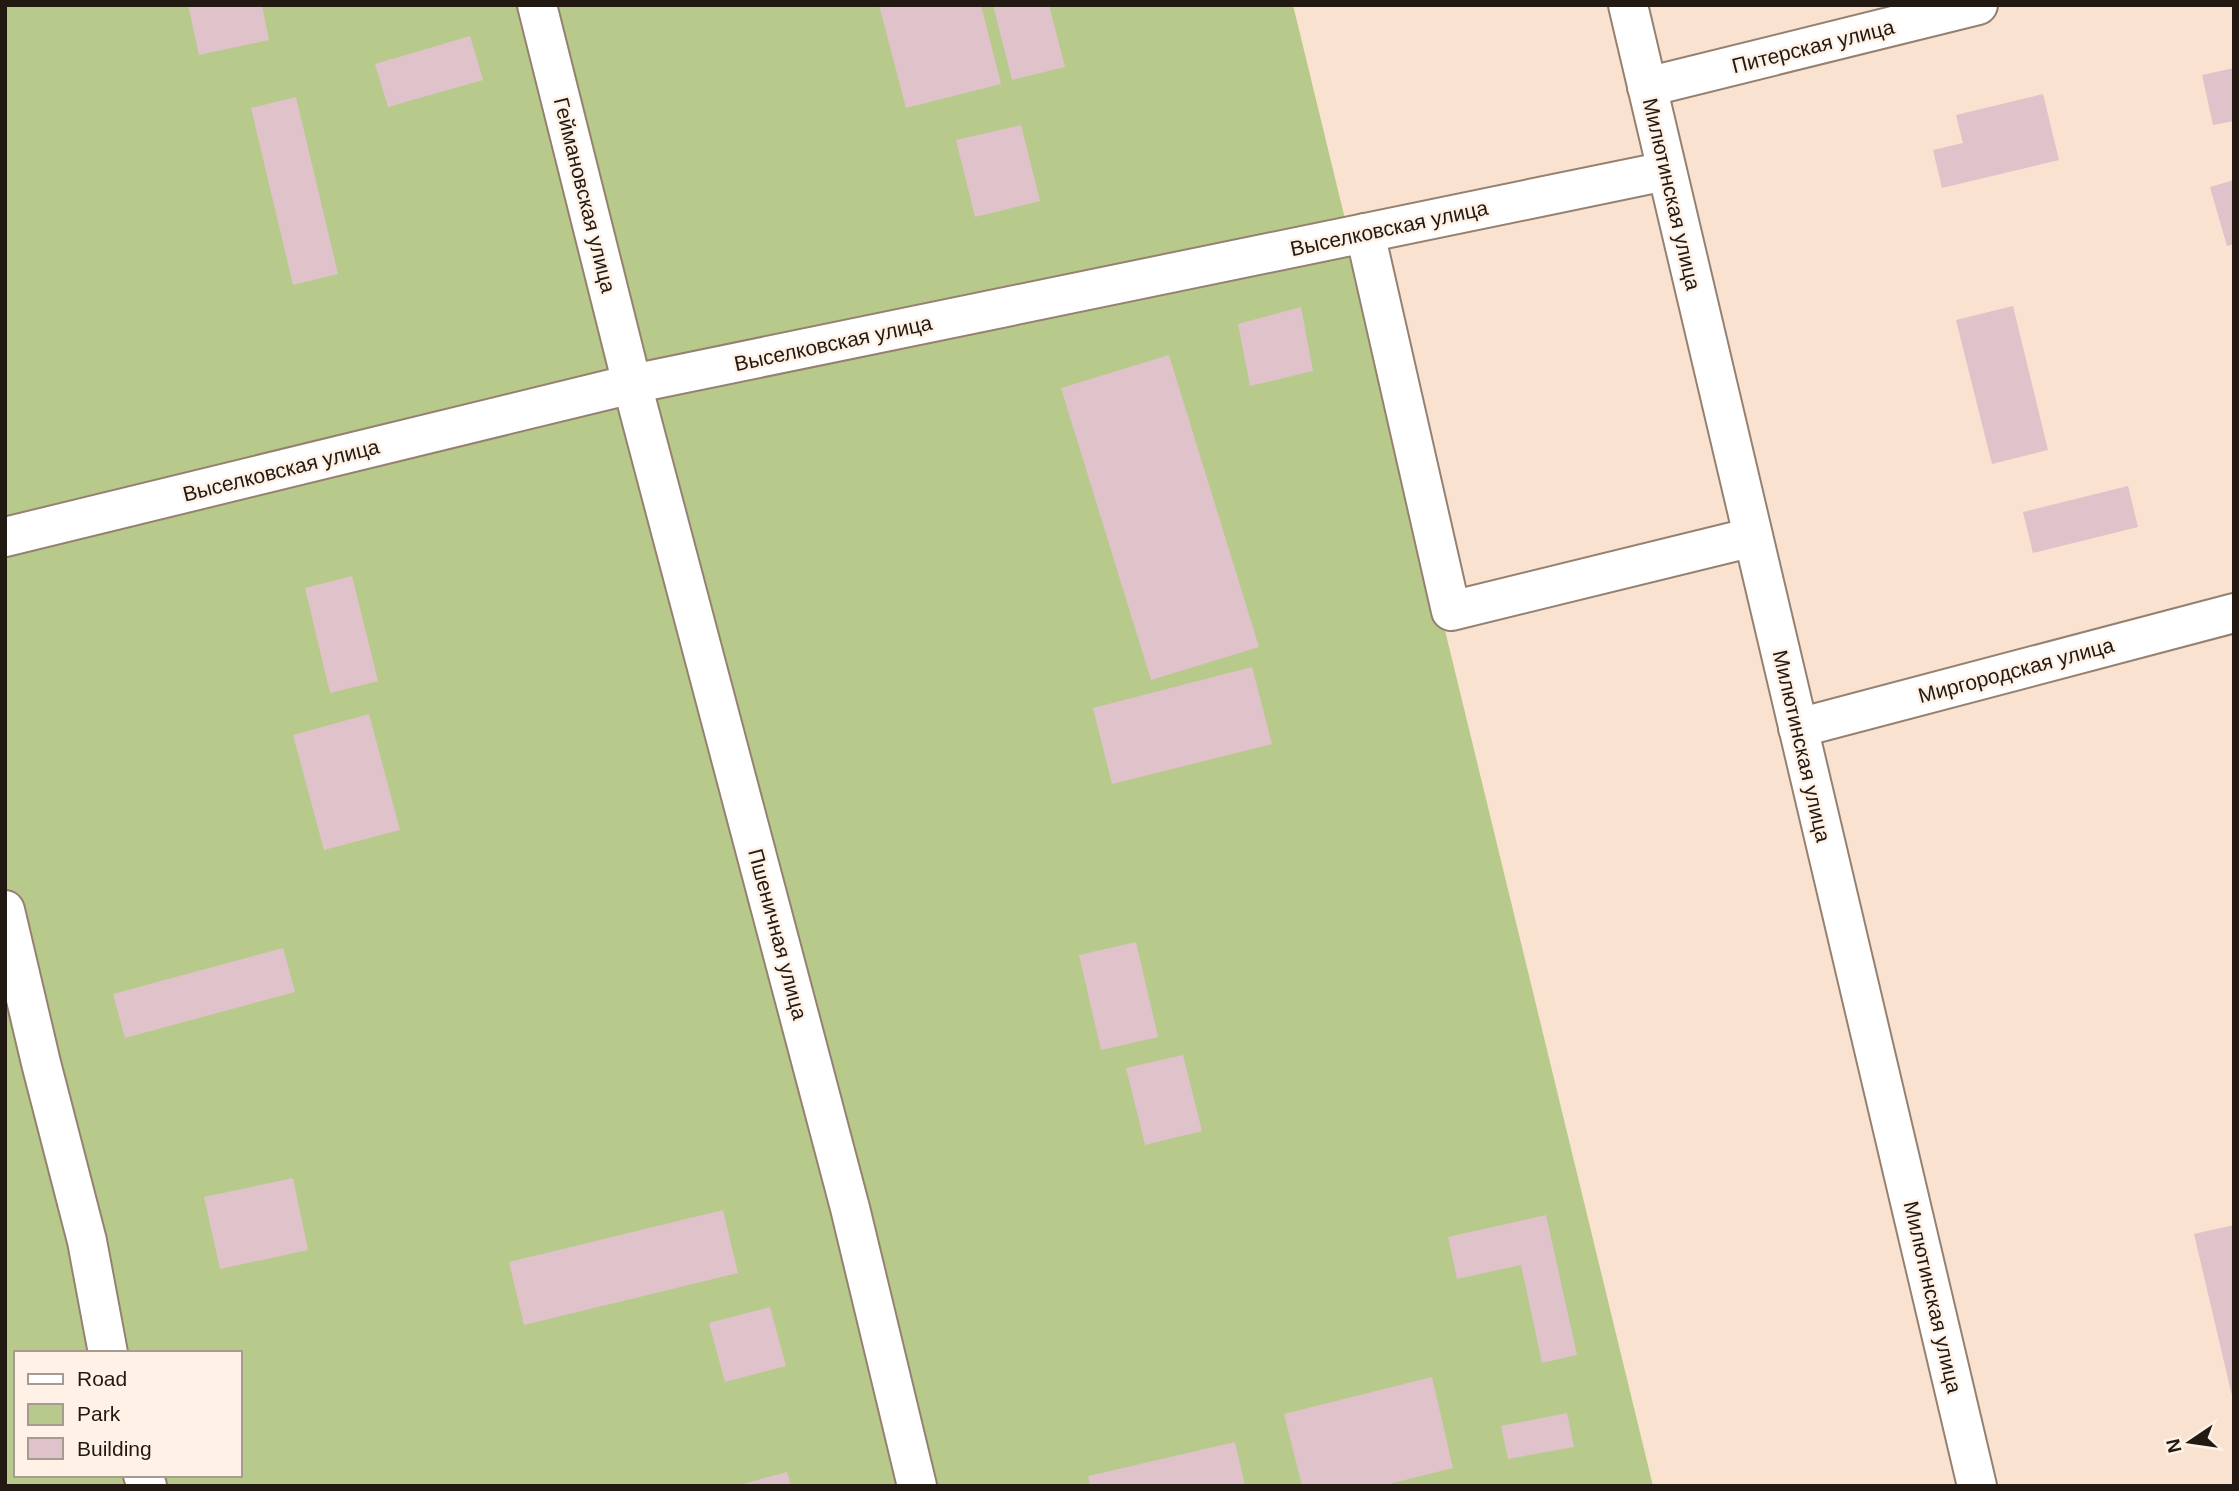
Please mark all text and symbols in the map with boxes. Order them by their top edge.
street label: Питерская улица [1730,15,1897,77]
street label: Геймановская улица [550,95,620,295]
street label: Милютинская улица [1639,96,1705,293]
street label: Выселковская улица [1288,196,1490,260]
street label: Выселковская улица [732,311,934,375]
street label: Выселковская улица [180,434,382,506]
street label: Миргородская улица [1916,633,2117,707]
street label: Милютинская улица [1769,648,1835,845]
street label: Пшеничная улица [744,846,812,1022]
street label: Милютинская улица [1900,1199,1966,1396]
legend [14,1351,242,1477]
text: Road [77,1367,127,1390]
text: Park [77,1402,121,1425]
north arrow [2155,1407,2225,1477]
text: Building [77,1437,152,1460]
text: N [2162,1437,2186,1455]

